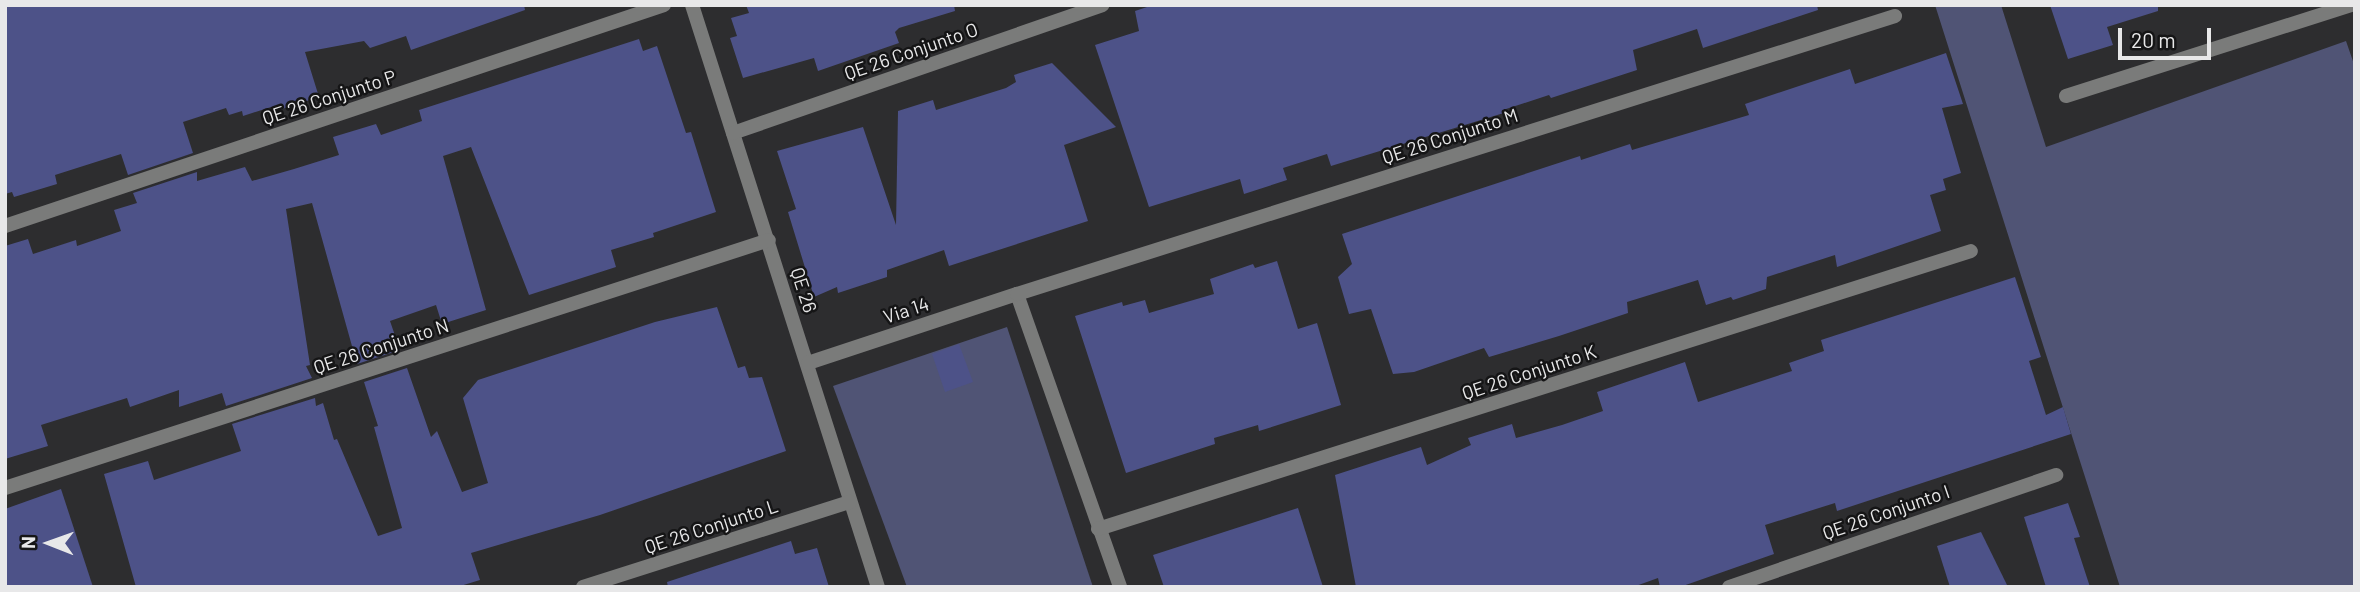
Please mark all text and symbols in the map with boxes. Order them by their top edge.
scale bar [2122,14,2215,58]
street label: QE 26 Conjunto O [841,17,981,85]
text: 20 m [2131,27,2176,52]
street label: QE 26 Conjunto P [259,65,399,129]
street label: QE 26 Conjunto M [1379,103,1521,169]
street label: QE 26 [786,265,822,315]
street label: Via 14 [880,292,932,328]
street label: QE 26 Conjunto N [311,313,451,379]
street label: QE 26 Conjunto K [1459,340,1599,404]
street label: QE 26 Conjunto I [1819,480,1953,544]
street label: QE 26 Conjunto L [641,494,781,558]
north arrow [14,508,84,578]
text: N [16,536,39,549]

